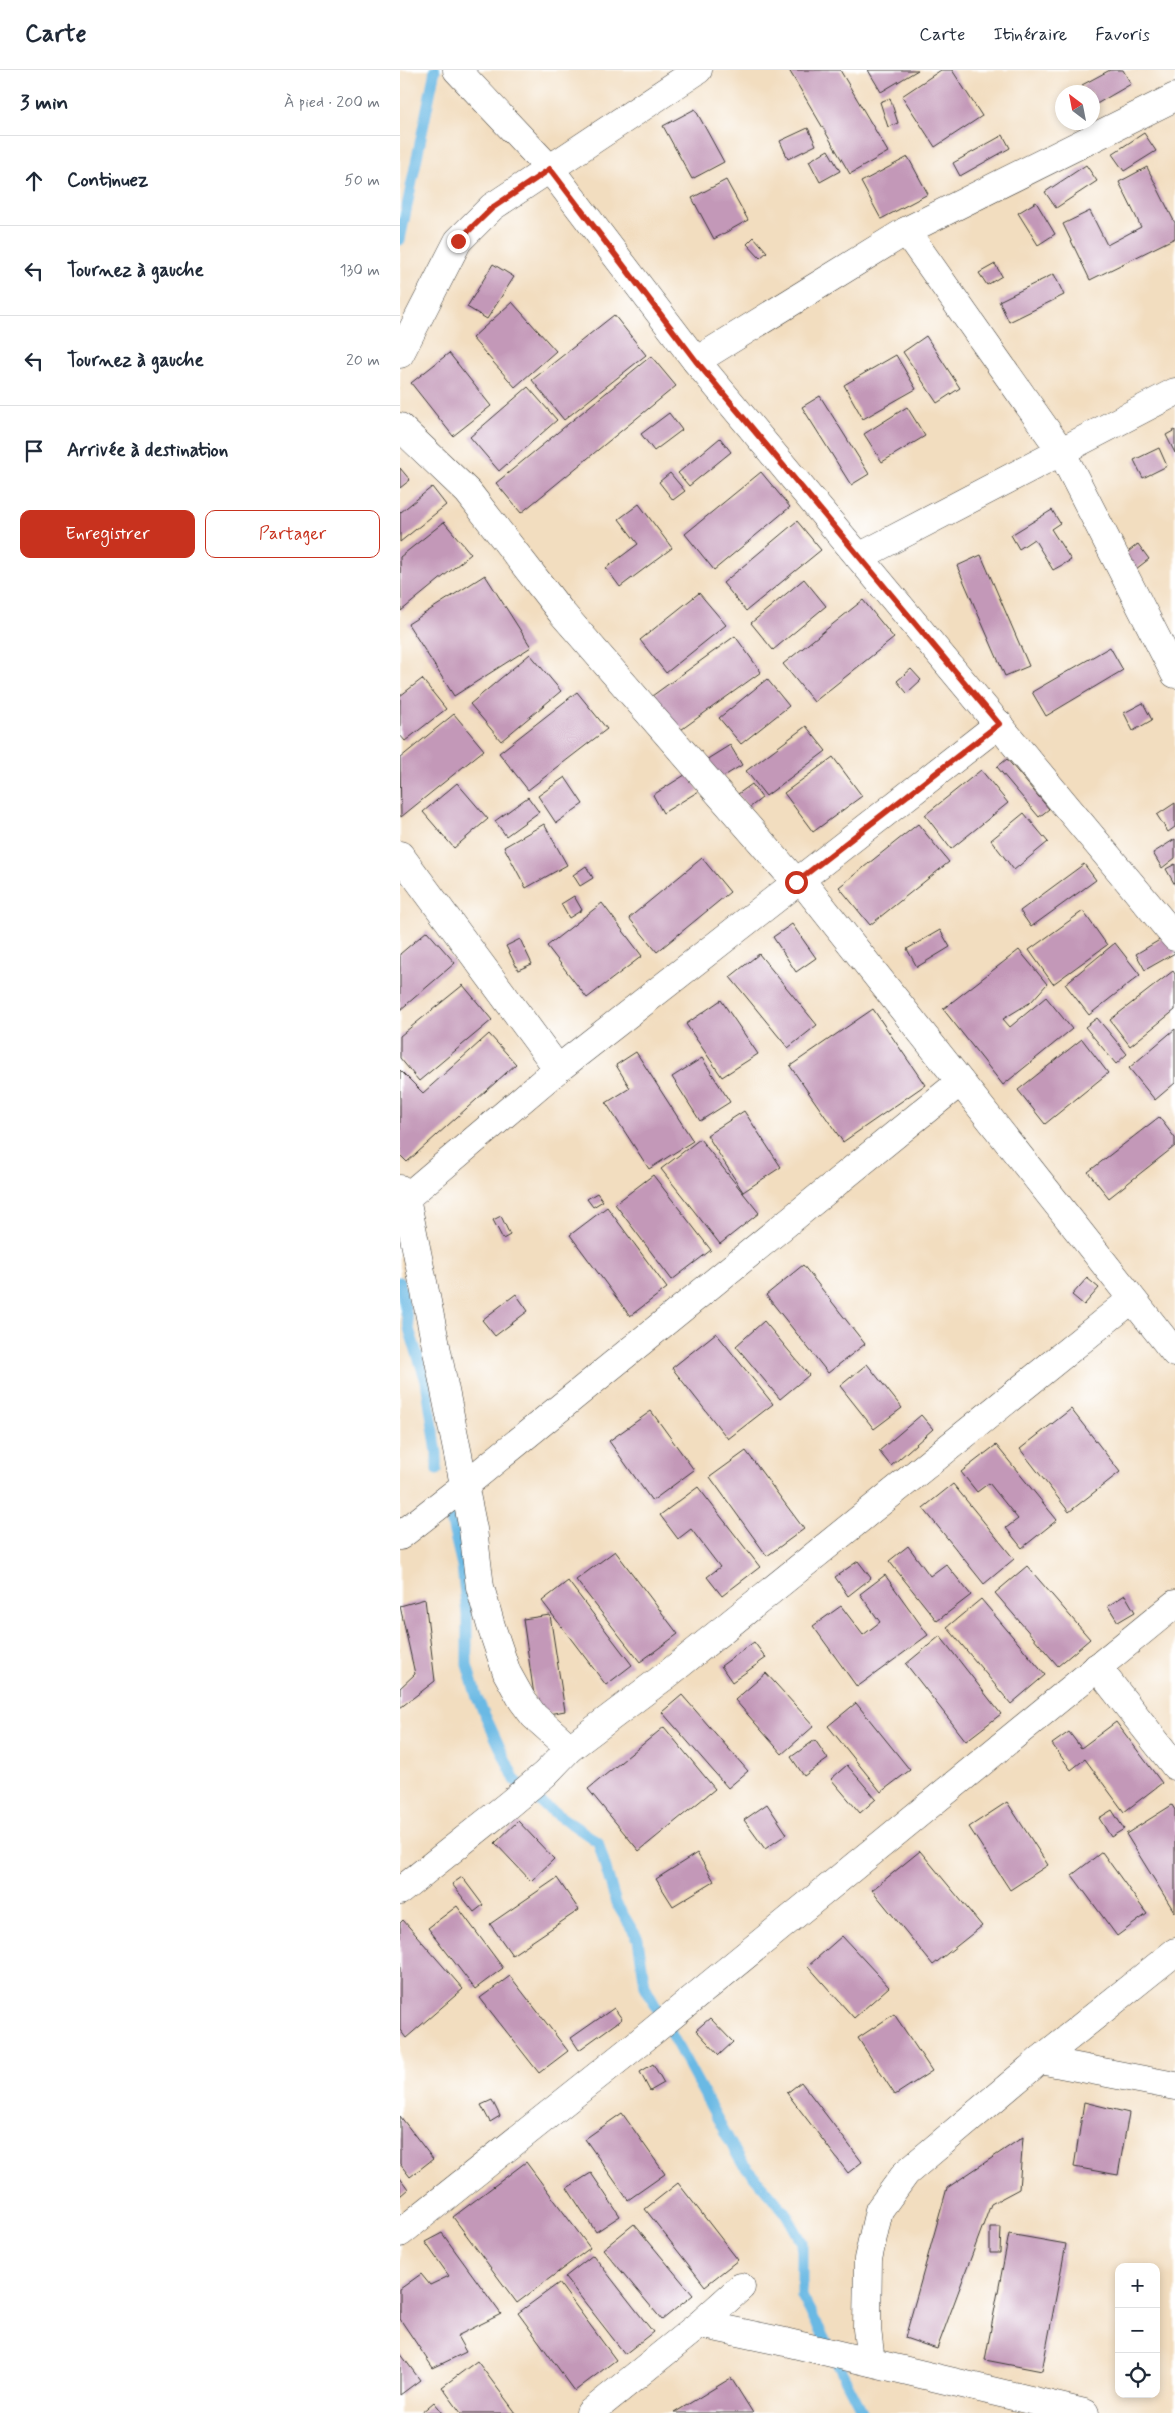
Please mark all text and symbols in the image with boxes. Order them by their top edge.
text: Carte [25,19,87,50]
text: Carte [919,23,965,47]
text: Itinéraire [993,23,1067,47]
text: Favoris [1095,23,1150,47]
north arrow [1055,85,1100,130]
text: 3 min [20,89,68,117]
text: À pied · 200 m [284,92,380,113]
icon: ahead [20,167,48,195]
text: Continuez [67,168,148,193]
text: 50 m [344,170,380,191]
route end [447,230,470,253]
icon: left [20,257,48,285]
text: Tournez à gauche [67,258,204,283]
text: 130 m [339,260,380,281]
icon: left [20,347,48,375]
text: Tournez à gauche [67,348,204,373]
text: 20 m [346,350,380,371]
icon: arrive [20,437,48,465]
text: Arrivée à destination [67,438,228,463]
button: Enregistrer [20,510,195,558]
button: Partager [205,510,380,558]
route start [785,871,808,894]
map controls [1115,2263,1160,2398]
button: + [1115,2263,1160,2308]
button: − [1115,2308,1160,2353]
button: locate [1115,2353,1160,2398]

